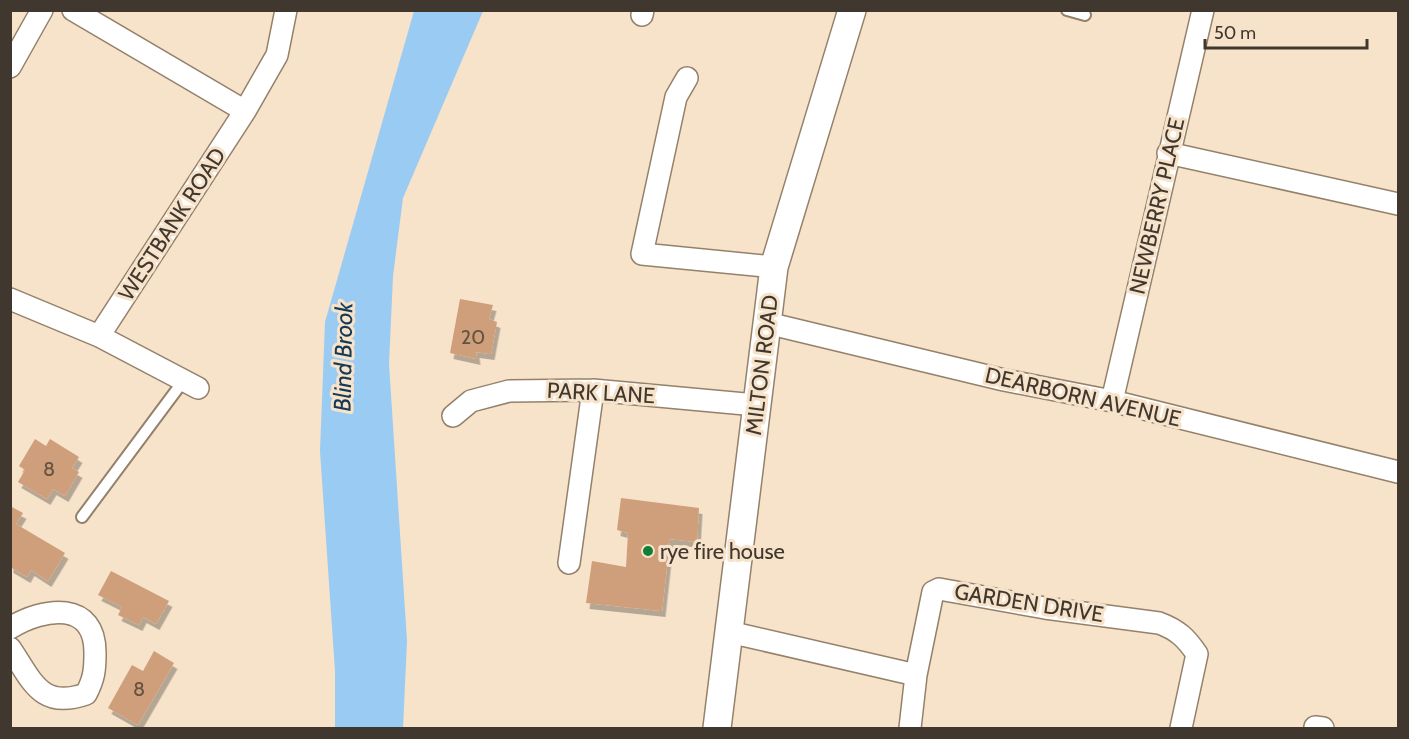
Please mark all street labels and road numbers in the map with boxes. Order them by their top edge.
street label: NEWBERRY PLACE [1124,115,1190,297]
street label: WESTBANK ROAD [113,143,231,305]
street label: MILTON ROAD [740,293,784,437]
street label: DEARBORN AVENUE [982,361,1184,433]
street label: PARK LANE [546,377,656,409]
street label: GARDEN DRIVE [952,578,1106,628]

